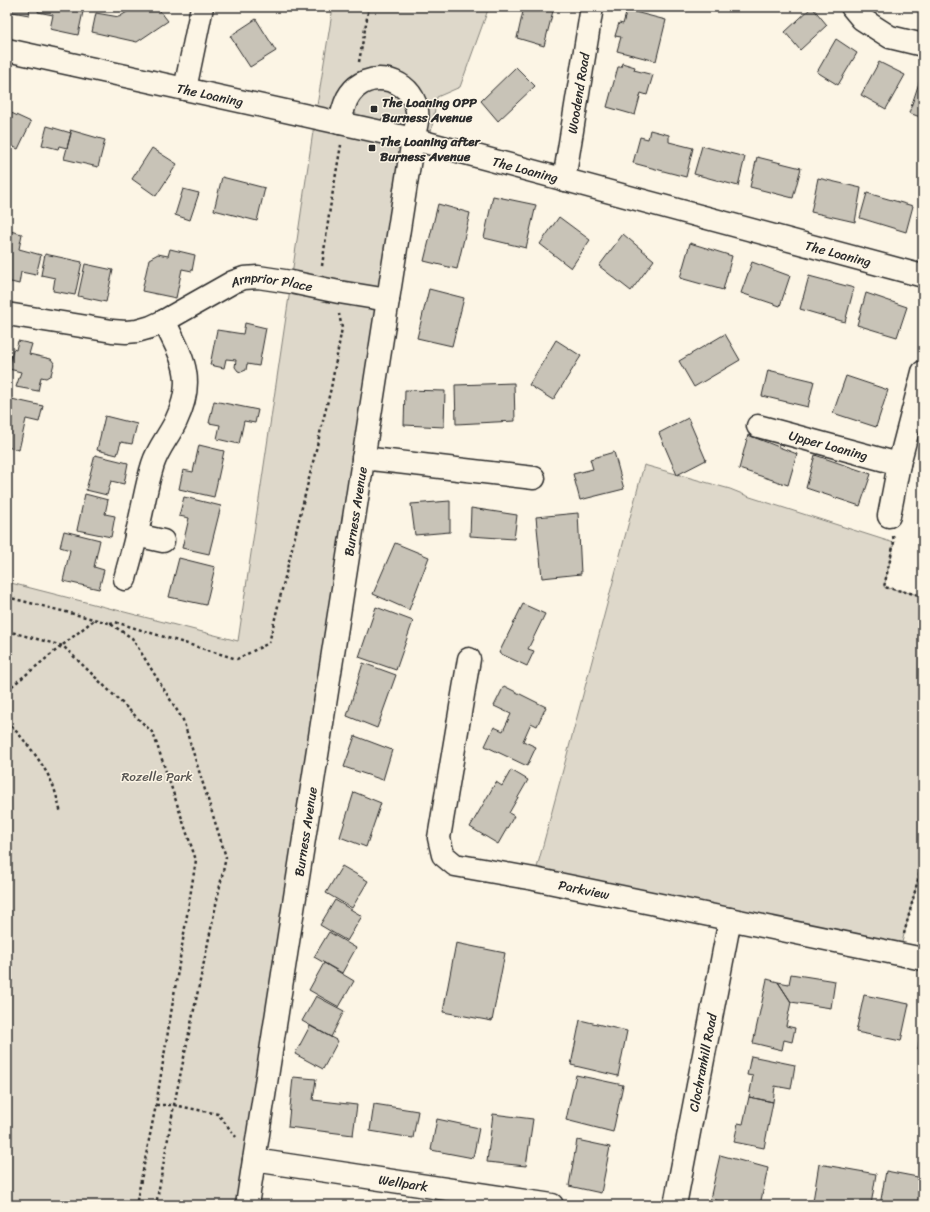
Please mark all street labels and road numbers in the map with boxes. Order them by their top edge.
street label: Woodend Road [560,50,596,135]
street label: The Loaning [175,76,246,113]
street label: The Loaning [490,149,561,189]
street label: The Loaning [803,233,874,273]
street label: Arnprior Place [226,266,315,298]
street label: Upper Loaning [786,423,871,467]
street label: Burness Avenue [337,465,373,558]
street label: Burness Avenue [287,785,324,878]
street label: Parkview [557,873,613,906]
street label: Clochranhill Road [682,1010,723,1114]
street label: Wellpark [377,1167,430,1198]

